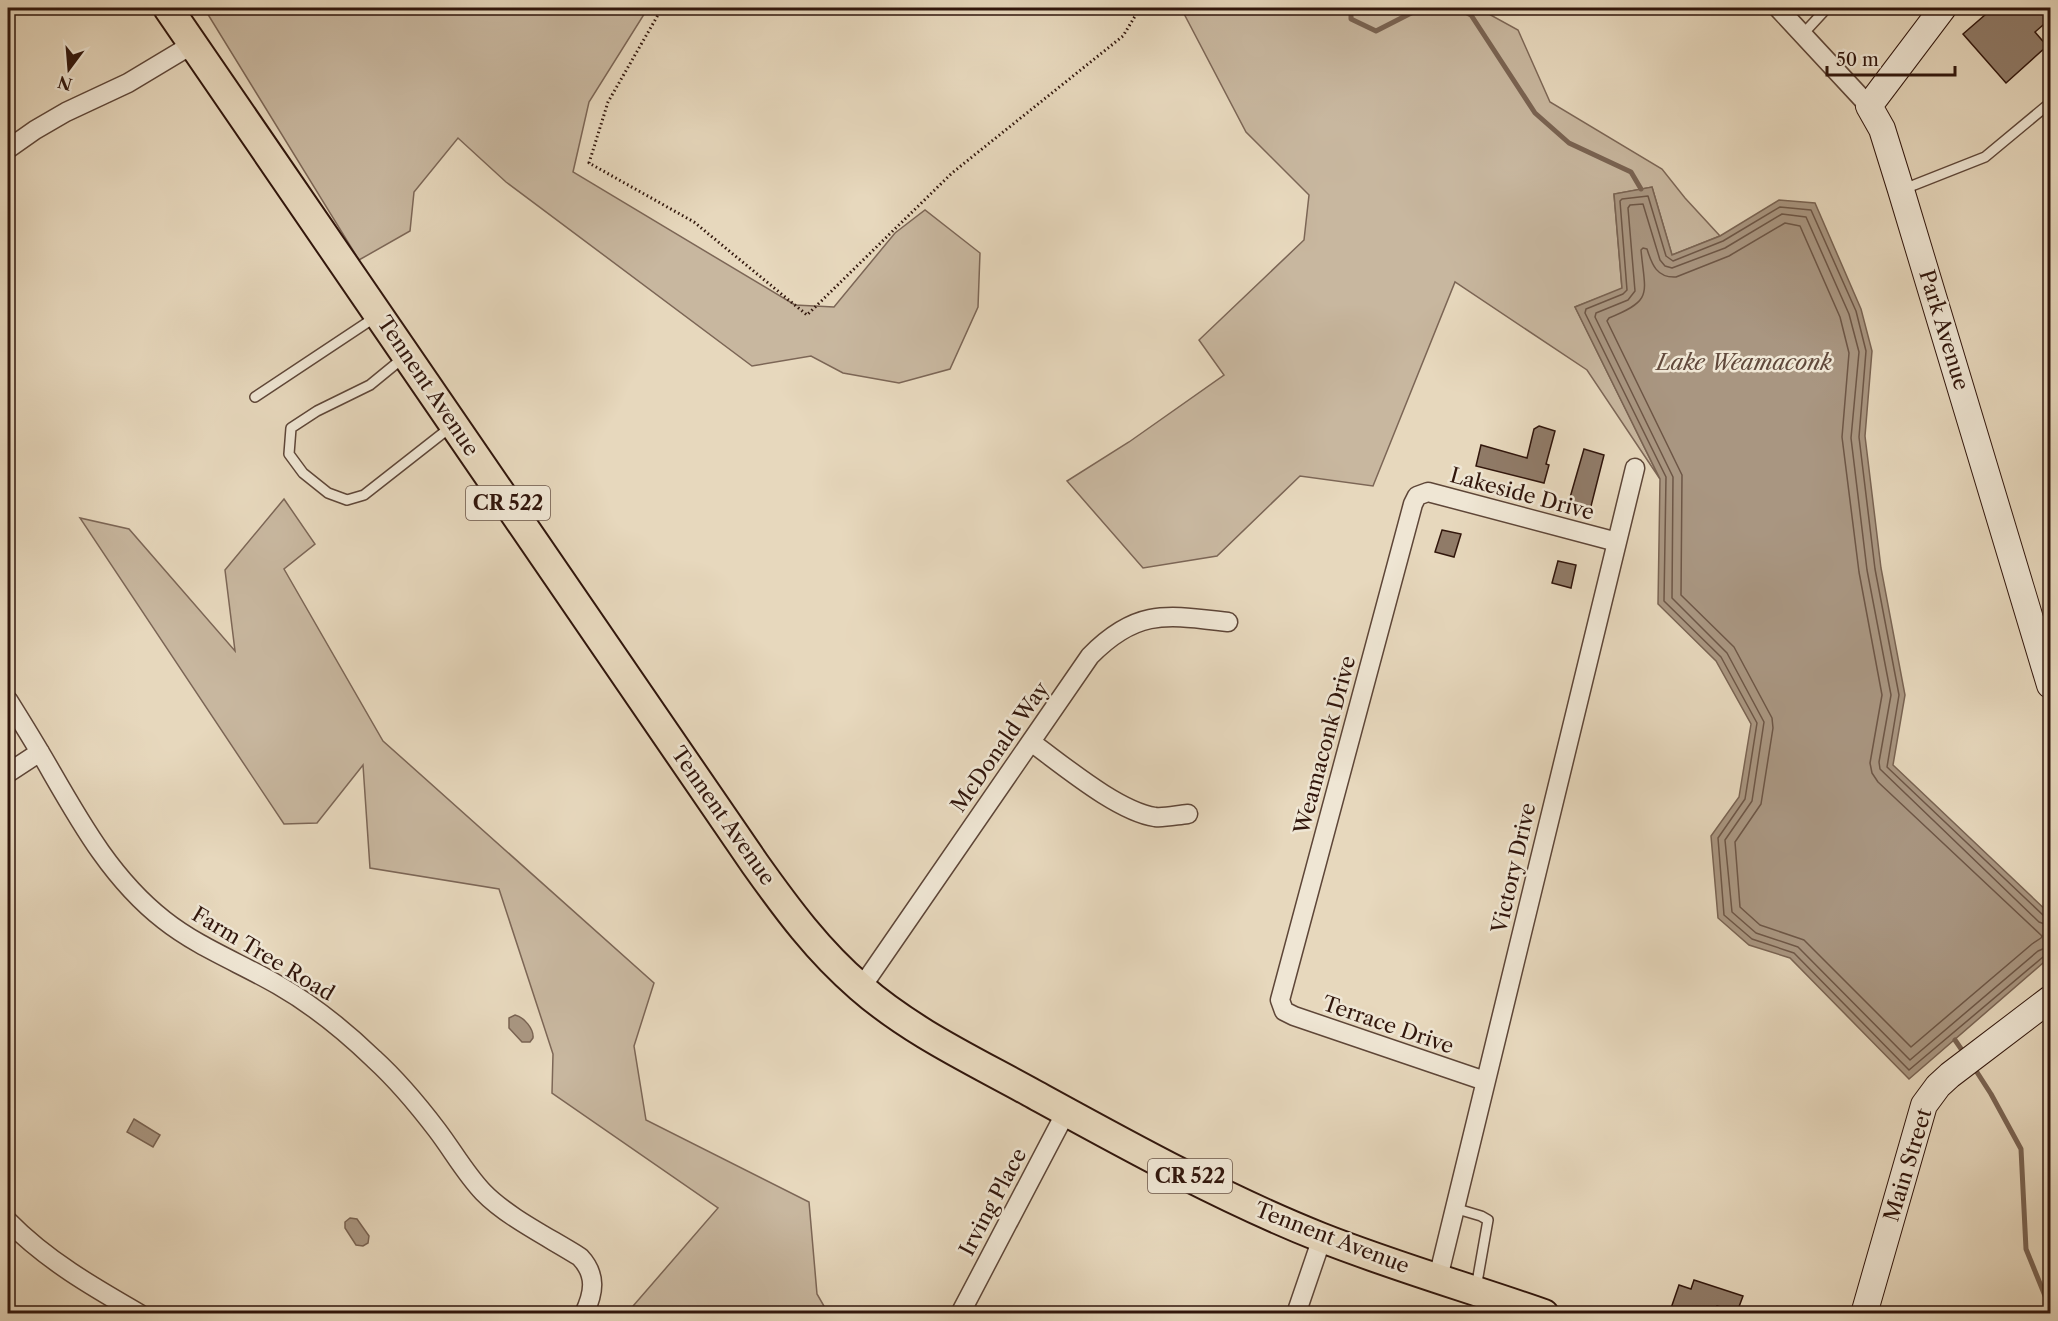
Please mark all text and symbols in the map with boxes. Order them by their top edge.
north arrow [39,39,99,99]
scale bar [1827,39,1954,77]
text: 50 m [1836,49,1879,71]
text: N [55,72,74,95]
street label: Park Avenue [1914,267,1975,393]
street label: Tennent Avenue [372,311,484,460]
water label: Lake Weamaconk [1654,349,1832,376]
street label: Lakeside Drive [1447,462,1597,525]
road number: CR 522 [466,486,550,520]
street label: Weamaconk Drive [1288,653,1360,838]
street label: McDonald Way [945,677,1054,817]
street label: Tennent Avenue [666,742,781,890]
street label: Victory Drive [1486,800,1541,936]
street label: Farm Tree Road [188,901,339,1006]
street label: Terrace Drive [1319,990,1457,1059]
street label: Main Street [1878,1105,1937,1224]
street label: Irving Place [954,1144,1031,1260]
road number: CR 522 [1148,1159,1232,1193]
street label: Tennent Avenue [1251,1197,1413,1278]

